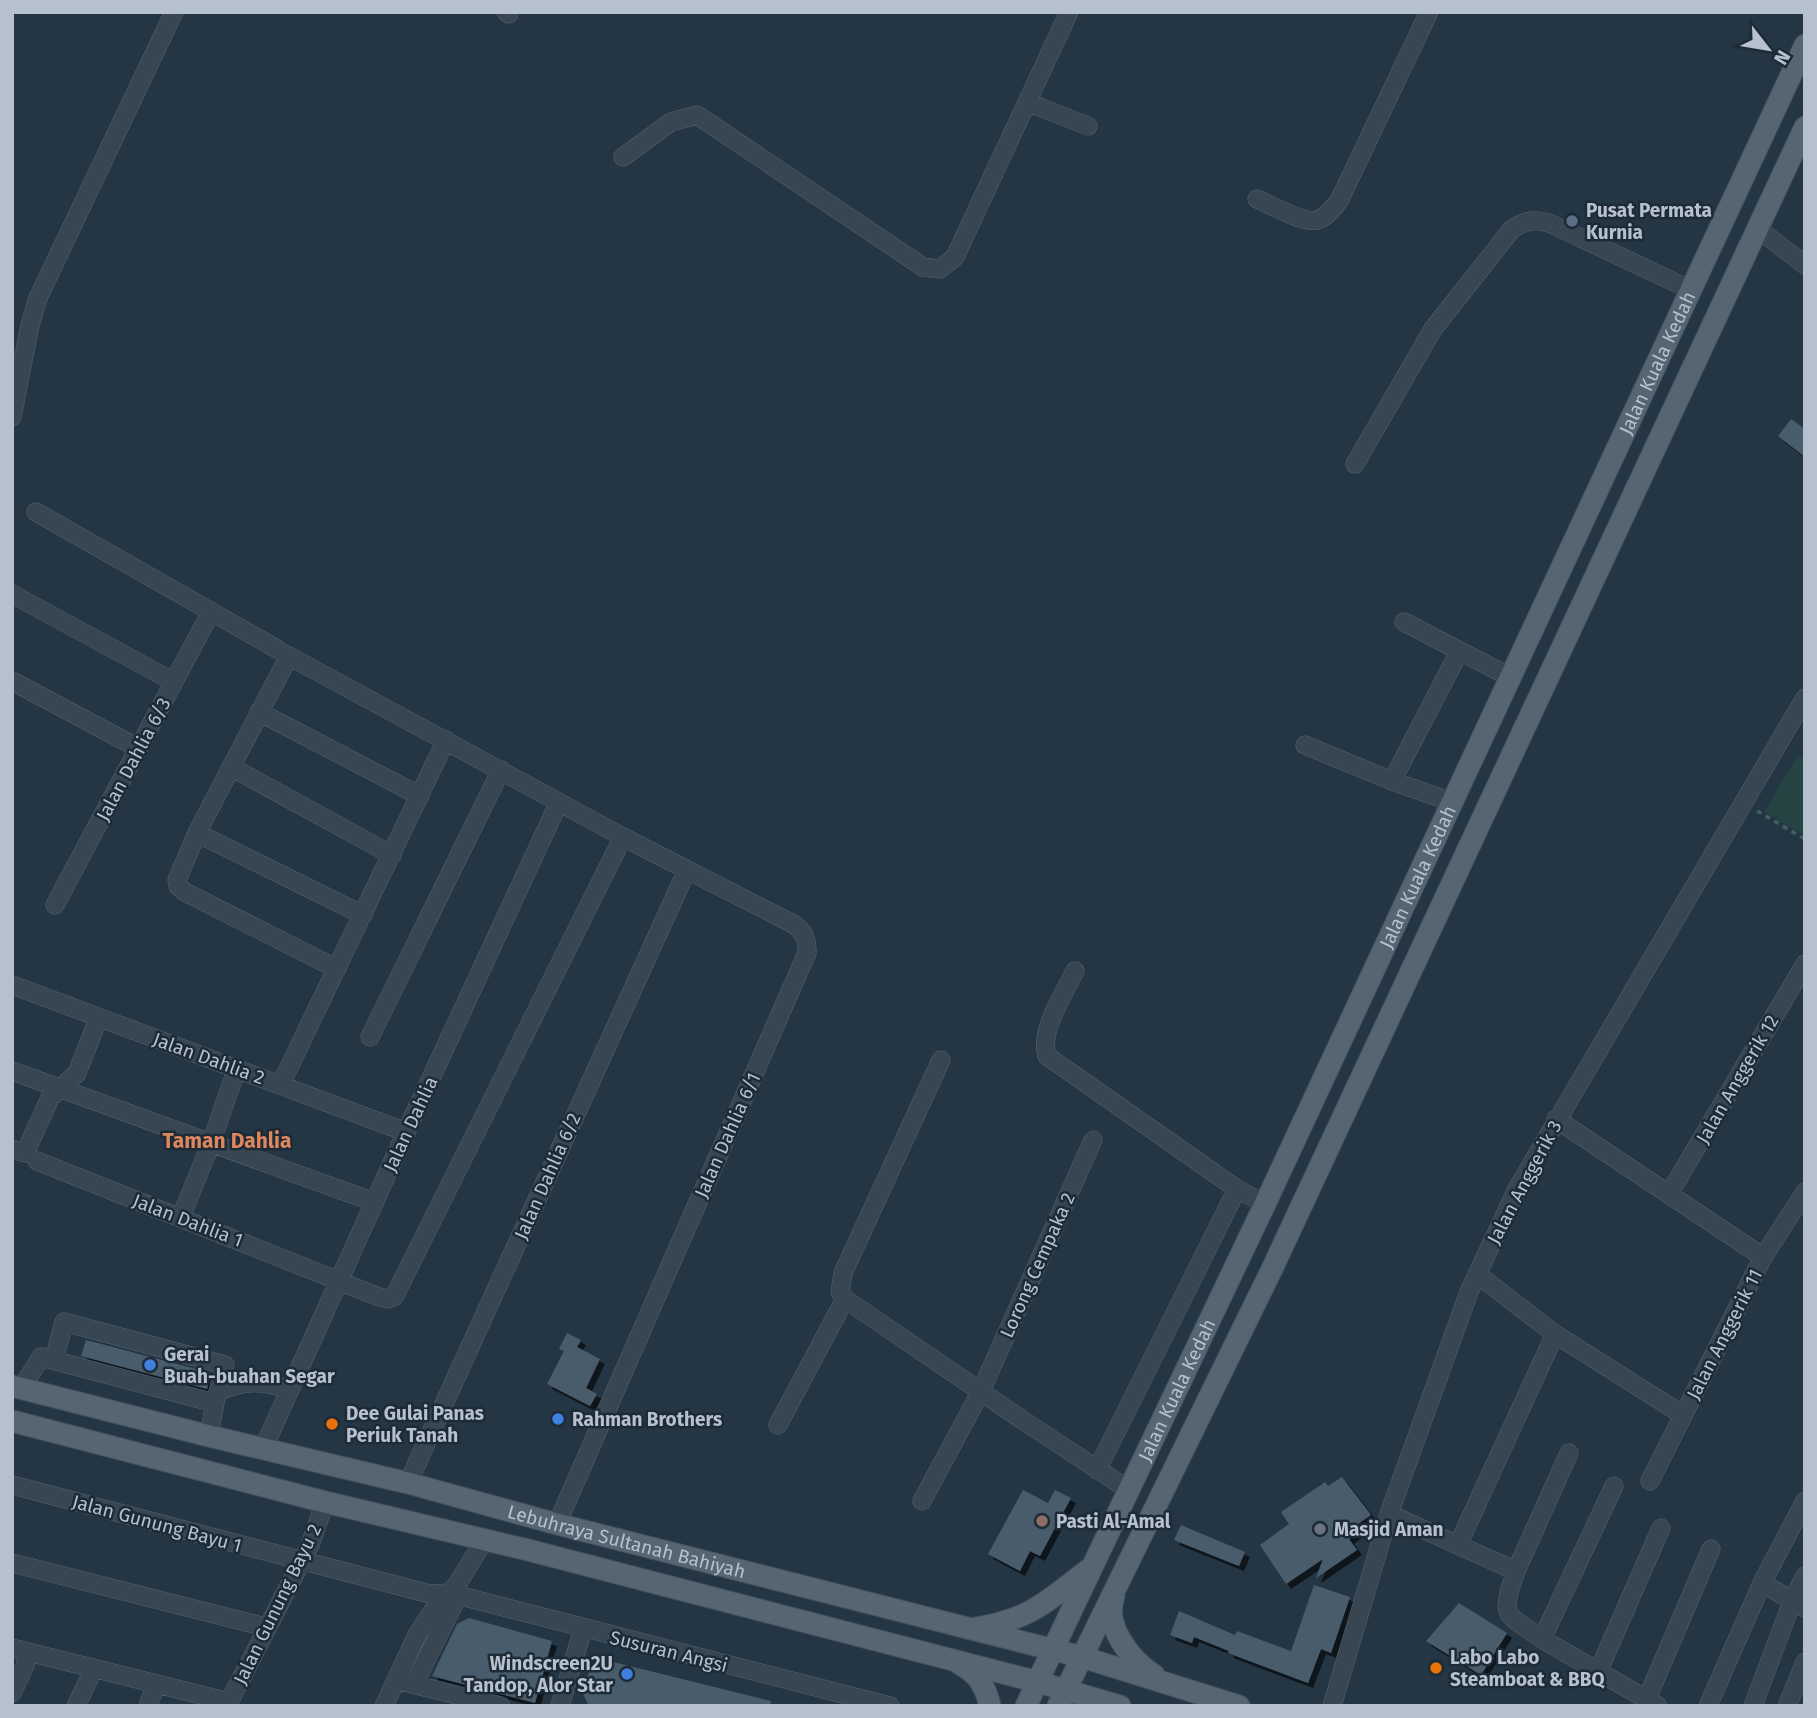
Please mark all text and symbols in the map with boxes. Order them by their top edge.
north arrow [1733,14,1803,84]
text: N [1769,46,1795,69]
place label: Pusat Permata Kurnia [1586,199,1712,244]
marker: Pusat Permata Kurnia [1564,213,1580,229]
street label: Jalan Kuala Kedah [1614,288,1701,438]
street label: Jalan Dahlia 6/3 [91,694,176,825]
street label: Jalan Kuala Kedah [1375,802,1461,952]
street label: Jalan Anggerik 12 [1691,1011,1784,1148]
street label: Jalan Dahlia 2 [150,1028,268,1089]
street label: Jalan Dahlia 6/1 [690,1069,765,1201]
street label: Jalan Dahlia [378,1073,443,1176]
street label: Jalan Dahlia 6/2 [509,1109,586,1243]
street label: Jalan Anggerik 3 [1482,1116,1567,1248]
district label: Taman Dahlia [163,1128,291,1154]
street label: Jalan Dahlia 1 [130,1189,246,1252]
street label: Lorong Cempaka 2 [995,1189,1080,1341]
street label: Jalan Anggerik 11 [1682,1265,1767,1403]
street label: Jalan Kuala Kedah [1133,1315,1221,1465]
place label: Gerai Buah-buahan Segar [164,1343,335,1388]
marker: Gerai Buah-buahan Segar [142,1357,158,1373]
place label: Dee Gulai Panas Periuk Tanah [346,1402,484,1447]
place label: Rahman Brothers [572,1408,722,1431]
marker: Rahman Brothers [550,1411,566,1427]
marker: Dee Gulai Panas Periuk Tanah [324,1416,340,1432]
street label: Jalan Gunung Bayu 1 [70,1490,244,1557]
street label: Lebuhraya Sultanah Bahiyah [505,1500,748,1583]
place label: Pasti Al-Amal [1056,1510,1171,1533]
marker: Pasti Al-Amal [1034,1513,1050,1529]
place label: Masjid Aman [1334,1518,1444,1541]
street label: Jalan Gunung Bayu 2 [229,1520,326,1688]
marker: Masjid Aman [1312,1521,1328,1537]
street label: Susuran Angsi [608,1626,730,1677]
place label: Labo Labo Steamboat & BBQ [1450,1646,1606,1691]
place label: Windscreen2U Tandop, Alor Star [464,1652,613,1697]
marker: Labo Labo Steamboat & BBQ [1428,1660,1444,1676]
marker: Windscreen2U Tandop, Alor Star [619,1666,635,1682]

